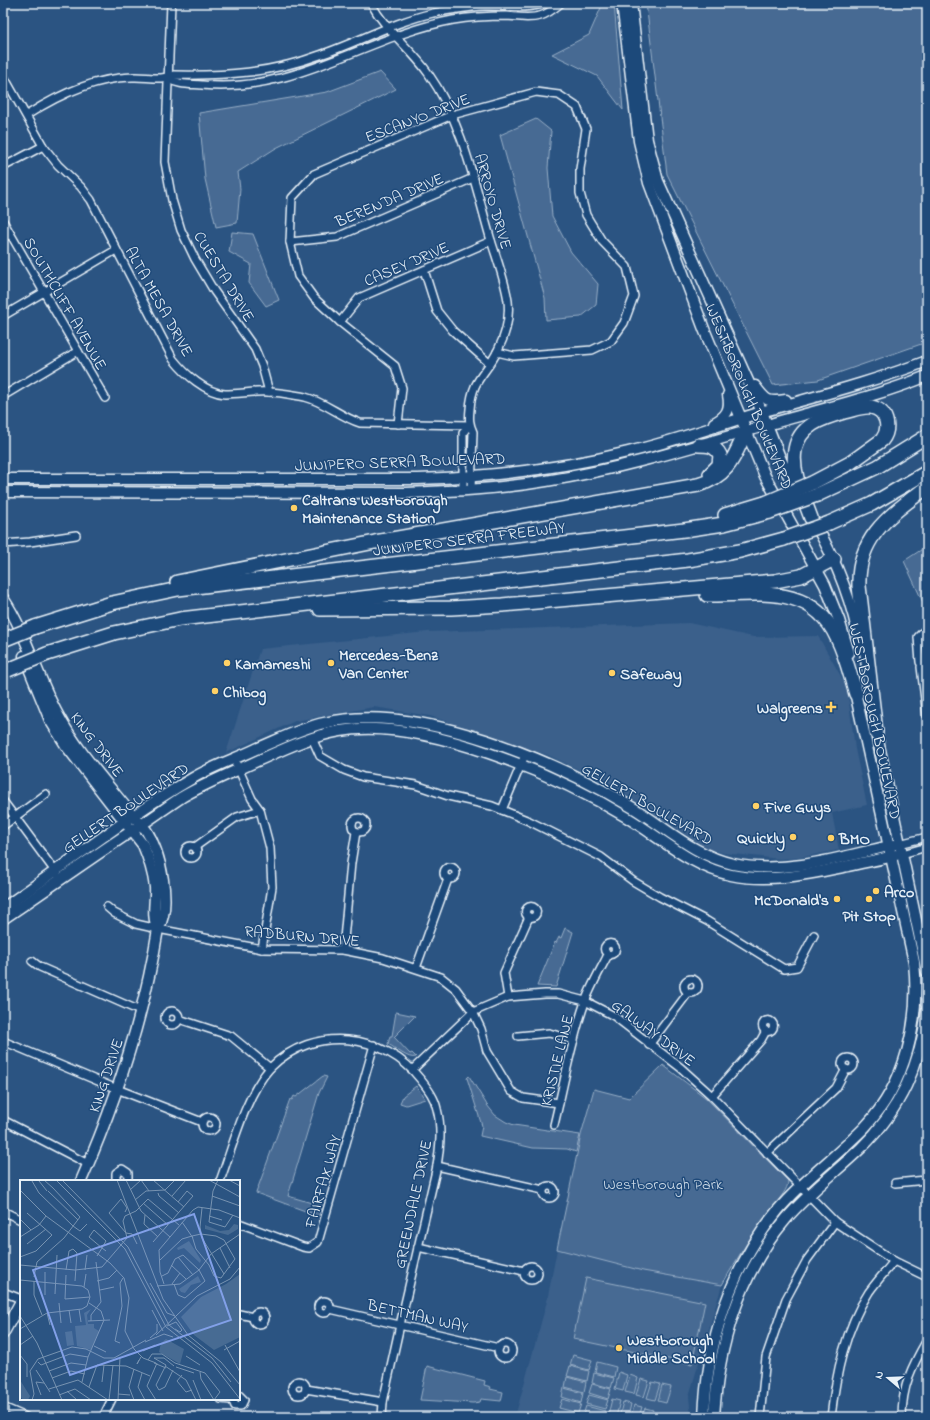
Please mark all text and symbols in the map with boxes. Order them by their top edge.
street label: ESCANYO DRIVE [362,88,474,150]
street label: ARROYO DRIVE [467,151,517,252]
street label: BERENDA DRIVE [331,167,448,235]
street label: CUESTA DRIVE [187,227,260,327]
street label: SOUTHCLIFF AVENUE [16,233,112,375]
street label: CASEY DRIVE [360,236,453,294]
street label: ALTA MESA DRIVE [118,242,199,362]
street label: WESTBOROUGH BOULEVARD [698,300,798,493]
street label: JUNIPERO SERRA BOULEVARD [294,447,506,479]
place label: Caltrans Westborough Maintenance Station [302,489,448,531]
marker: Caltrans Westborough Maintenance Station [289,503,299,513]
street label: JUNIPERO SERRA FREEWAY [372,516,567,564]
street label: WESTBOROUGH BOULEVARD [842,621,907,822]
place label: Mercedes-Benz Van Center [338,644,439,686]
place label: Kamameshi [235,653,311,677]
marker: Kamameshi [222,658,232,668]
marker: Mercedes-Benz Van Center [326,658,336,668]
place label: Safeway [620,663,682,688]
marker: Safeway [607,668,617,678]
place label: Chibog [223,681,266,706]
marker: Chibog [210,686,220,696]
place label: Walgreens [757,697,823,722]
marker: Walgreens [826,702,836,712]
street label: KING DRIVE [64,707,129,783]
street label: GELLERT BOULEVARD [58,757,194,860]
street label: GELLERT BOULEVARD [577,757,717,852]
place label: Five Guys [763,796,831,821]
marker: Five Guys [751,801,761,811]
place label: Quickly [737,827,785,852]
place label: BMO [838,828,870,852]
marker: Quickly [788,832,798,842]
marker: BMO [826,833,836,843]
place label: Arco [884,881,914,905]
marker: Arco [871,886,881,896]
place label: McDonald's [754,889,829,913]
marker: McDonald's [832,894,842,904]
marker: Pit Stop [864,894,874,904]
place label: Pit Stop [842,905,896,929]
street label: RADBURN DRIVE [243,920,360,954]
street label: GALWAY DRIVE [606,994,700,1073]
street label: KRISTIE LANE [535,1012,581,1109]
street label: KING DRIVE [83,1035,131,1116]
street label: FAIRFAX WAY [299,1132,349,1232]
street label: GREENDALE DRIVE [389,1138,439,1271]
park label: Westborough Park [603,1173,724,1197]
inset map [20,1180,240,1400]
street label: BETTMAN WAY [364,1293,471,1340]
place label: Westborough Middle School [627,1329,716,1371]
marker: Westborough Middle School [614,1343,624,1353]
north arrow [868,1358,908,1398]
text: N [871,1369,888,1381]

